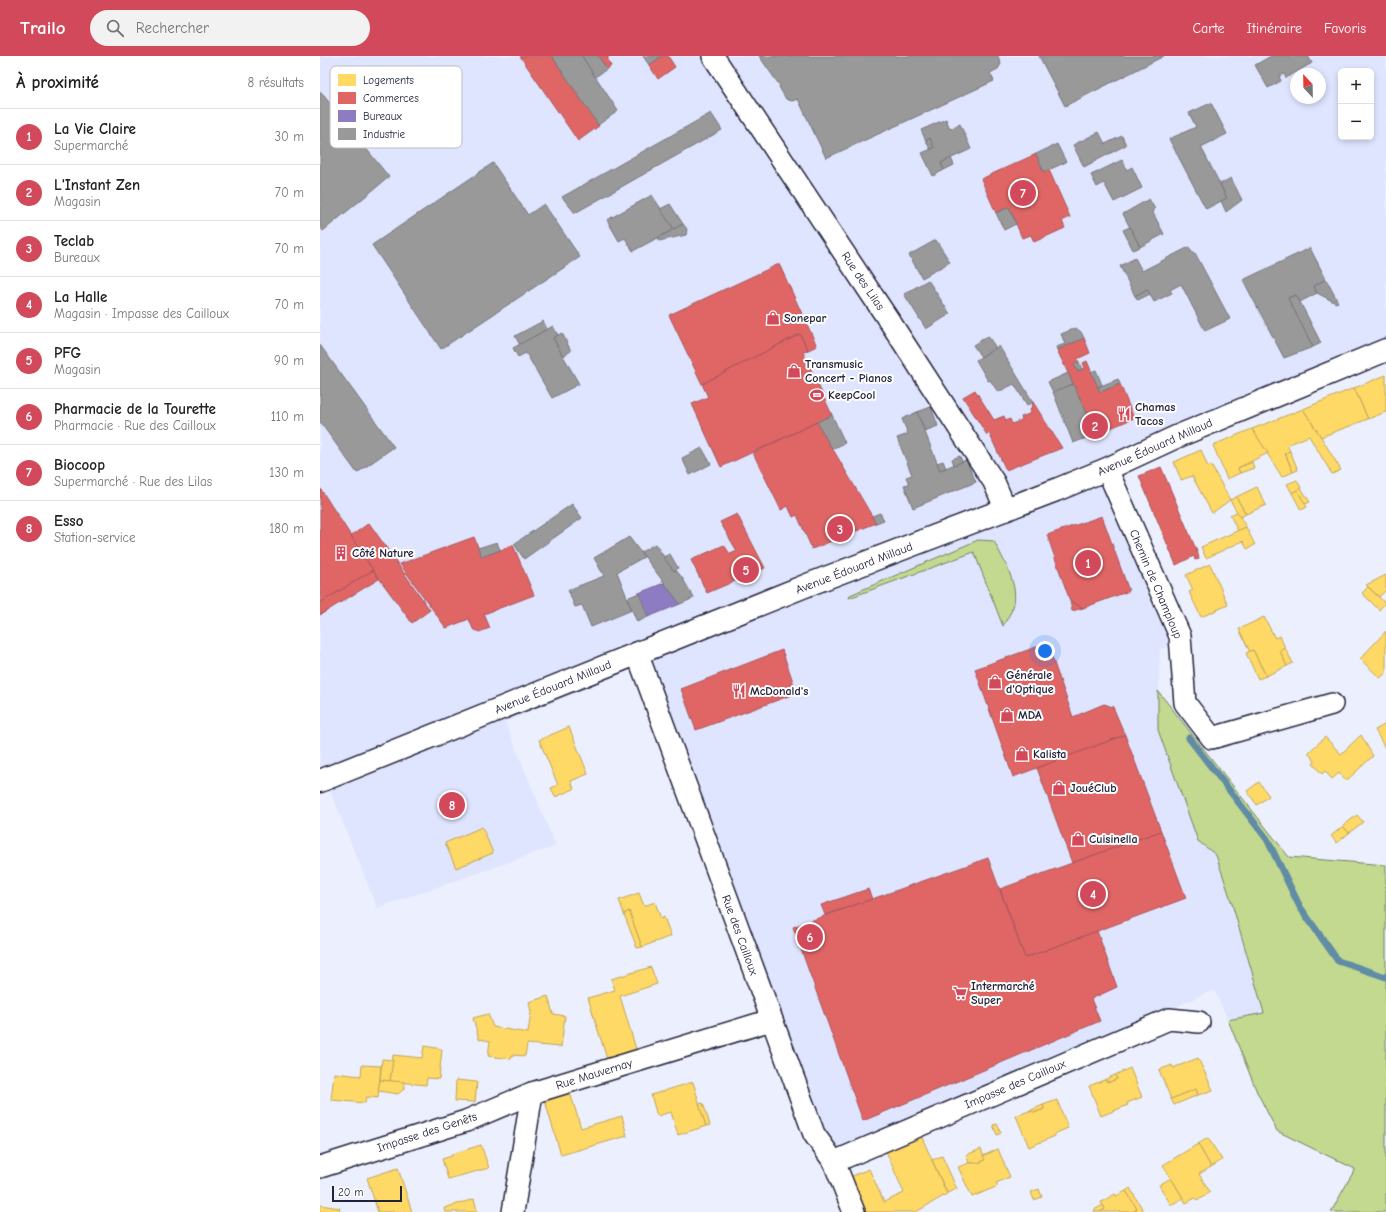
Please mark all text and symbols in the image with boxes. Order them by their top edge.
search box [90,10,370,46]
text: Trailo [20,17,66,39]
icon: search [104,17,126,39]
text: Rechercher [136,19,209,37]
text: Carte [1193,20,1225,37]
text: Itinéraire [1247,20,1302,37]
text: Favoris [1324,20,1366,37]
legend [330,66,462,148]
north arrow [1290,68,1326,104]
map controls [1338,68,1374,140]
button: + [1338,68,1374,104]
text: À proximité [16,73,99,92]
text: Logements [363,74,414,87]
text: 8 résultats [248,75,304,90]
text: Commerces [363,92,419,105]
button: − [1338,104,1374,140]
text: Bureaux [363,110,402,123]
text: La Vie Claire [54,120,136,138]
text: Industrie [363,128,405,141]
text: 1 [26,129,32,144]
text: 30 m [274,129,304,144]
text: Supermarché [54,138,128,153]
text: L'Instant Zen [54,176,140,194]
pin: 7 [1010,178,1036,208]
text: 2 [26,185,32,200]
text: 70 m [275,185,304,200]
text: Magasin [54,194,101,209]
text: Teclab [54,232,94,250]
text: 3 [26,241,32,256]
text: 70 m [275,241,304,256]
street label: Rue des Lilas [838,249,888,313]
text: Bureaux [54,250,100,265]
text: La Halle [54,288,107,306]
text: 4 [26,297,32,312]
text: 70 m [275,297,304,312]
text: Magasin · Impasse des Cailloux [54,306,229,321]
shop icon: Sonepar [765,310,781,326]
place label: Sonepar [784,311,827,325]
text: PFG [54,344,81,362]
text: 5 [26,353,32,368]
text: 90 m [274,353,304,368]
place label: Transmusic Concert - Pianos [805,357,892,385]
text: Magasin [54,362,101,377]
shop icon: Transmusic Concert - Pianos [786,363,802,379]
sports icon: KeepCool [809,387,825,403]
place label: KeepCool [828,388,875,402]
text: Pharmacie de la Tourette [54,400,216,418]
place label: Chamas Tacos [1135,400,1175,428]
restaurant icon: Chamas Tacos [1116,406,1132,422]
text: 6 [26,409,32,424]
text: 110 m [271,409,304,424]
pin: 2 [1082,411,1108,441]
street label: Avenue Édouard Millaud [1095,415,1215,479]
text: Pharmacie · Rue des Cailloux [54,418,216,433]
text: Biocoop [54,456,105,474]
text: 7 [26,465,32,480]
text: 130 m [269,465,304,480]
text: Supermarché · Rue des Lilas [54,474,212,489]
text: Esso [54,512,83,530]
pin: 3 [827,514,853,544]
text: 8 [26,521,32,536]
text: 180 m [269,521,304,536]
street label: Chemin de Champloup [1127,527,1185,641]
text: Station-service [54,530,135,545]
street label: Avenue Édouard Millaud [793,539,915,597]
building icon: Côté Nature [333,545,349,561]
place label: Côté Nature [352,546,414,560]
pin: 1 [1075,548,1101,578]
pin: 5 [733,555,759,585]
your location [1035,641,1055,661]
street label: Avenue Édouard Millaud [493,657,613,717]
place label: Générale d'Optique [1006,668,1054,696]
shop icon: Générale d'Optique [987,674,1003,690]
restaurant icon: McDonald's [731,683,747,699]
place label: McDonald's [750,684,808,698]
shop icon: MDA [999,707,1015,723]
place label: MDA [1018,708,1042,722]
shop icon: Kalista [1014,746,1030,762]
place label: Kalista [1033,747,1066,761]
shop icon: JouéClub [1051,780,1067,796]
place label: JouéClub [1070,781,1117,795]
pin: 8 [439,790,465,820]
shop icon: Cuisinella [1070,831,1086,847]
place label: Cuisinella [1089,832,1138,846]
pin: 4 [1080,879,1106,909]
street label: Rue des Cailloux [719,893,761,977]
pin: 6 [797,922,823,952]
place label: Intermarché Super [971,979,1035,1007]
supermarket icon: Intermarché Super [952,985,968,1001]
street label: Rue Mauvernay [554,1056,635,1092]
street label: Impasse des Cailloux [962,1056,1068,1112]
street label: Impasse des Genêts [375,1109,479,1155]
scale bar [332,1184,402,1203]
text: 20 m [338,1186,363,1199]

